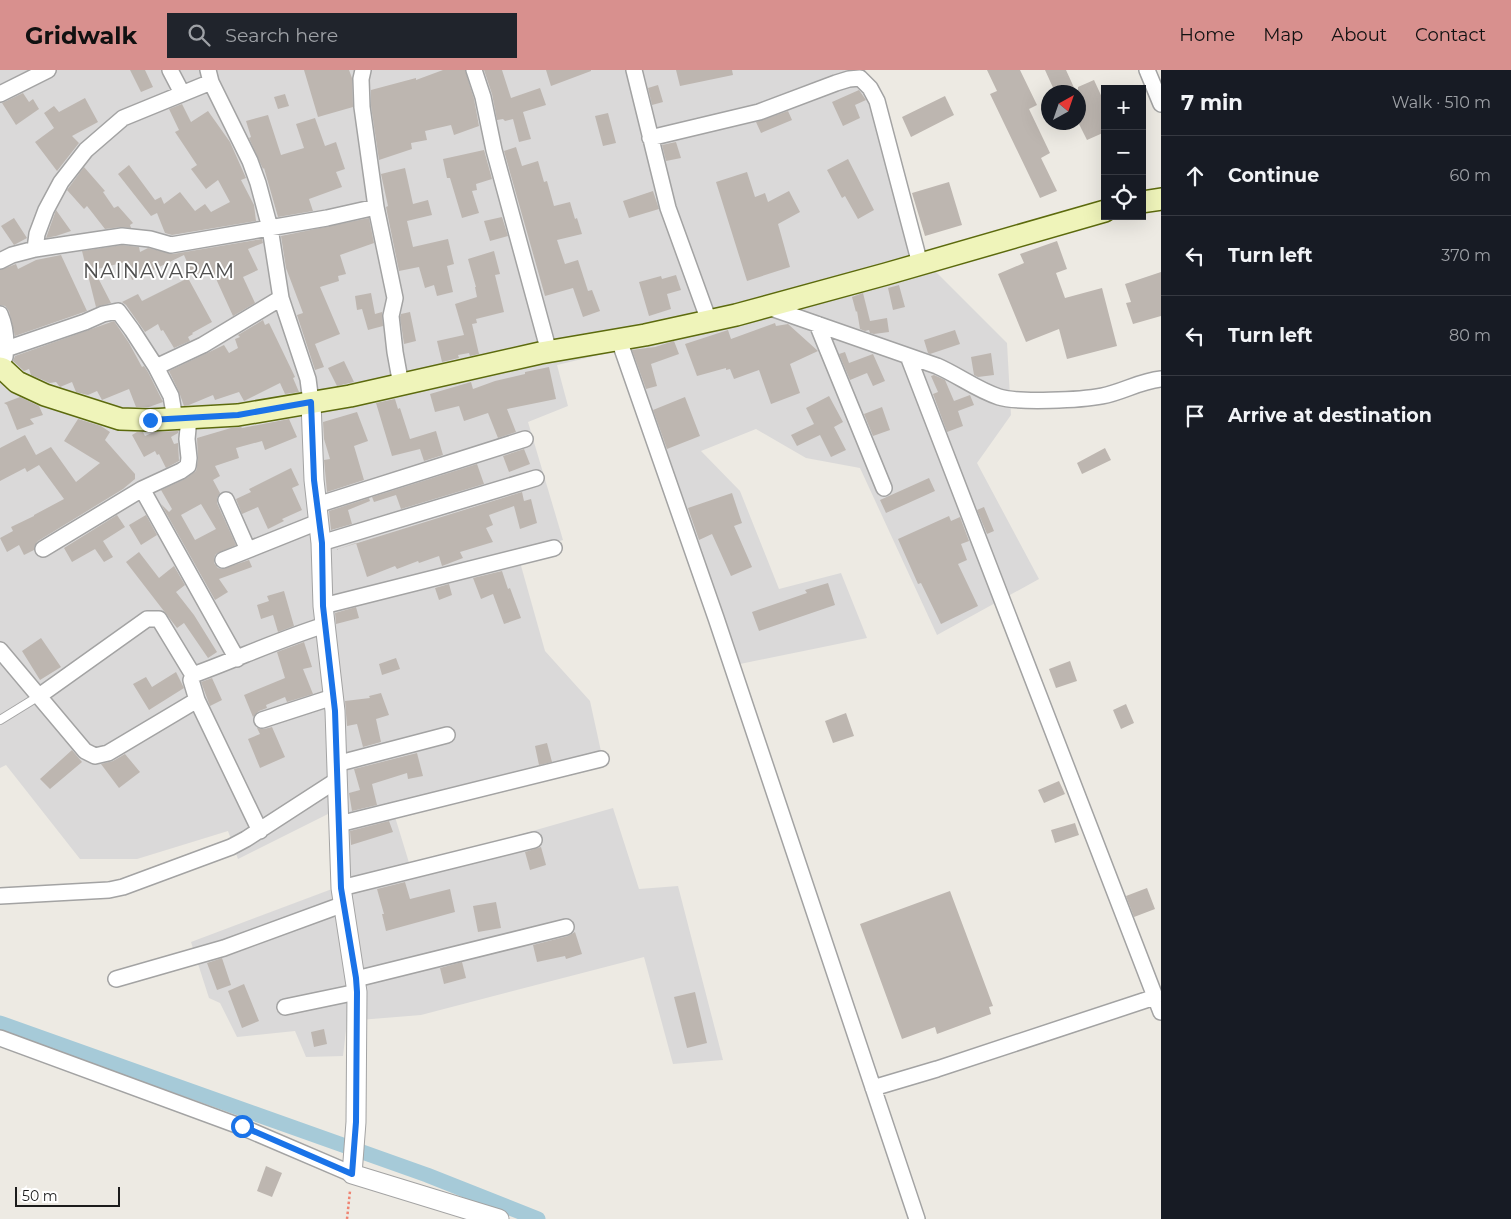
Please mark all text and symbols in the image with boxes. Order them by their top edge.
search box [167,13,517,58]
text: Gridwalk [25,21,137,50]
icon: search [185,21,213,49]
text: Search here [225,24,338,47]
text: Home [1179,24,1235,46]
text: Map [1263,24,1303,46]
text: About [1331,24,1387,46]
text: Contact [1415,24,1486,46]
north arrow [1041,85,1086,130]
map controls [1101,85,1146,220]
button: + [1101,85,1146,130]
text: 7 min [1181,90,1243,115]
text: Walk · 510 m [1392,93,1491,112]
button: − [1101,130,1146,175]
icon: ahead [1181,162,1209,190]
text: Continue [1228,164,1319,187]
text: 60 m [1449,166,1491,185]
button: locate [1101,175,1146,220]
icon: left [1181,242,1209,270]
text: Turn left [1228,244,1313,267]
text: 370 m [1441,246,1491,265]
district label: NAINAVARAM [83,259,235,283]
icon: left [1181,322,1209,350]
text: Turn left [1228,324,1313,347]
text: 80 m [1449,326,1491,345]
icon: arrive [1181,402,1209,430]
text: Arrive at destination [1228,404,1432,427]
route end [139,409,162,432]
route start [231,1115,254,1138]
scale bar [15,1184,120,1207]
text: 50 m [22,1187,58,1205]

